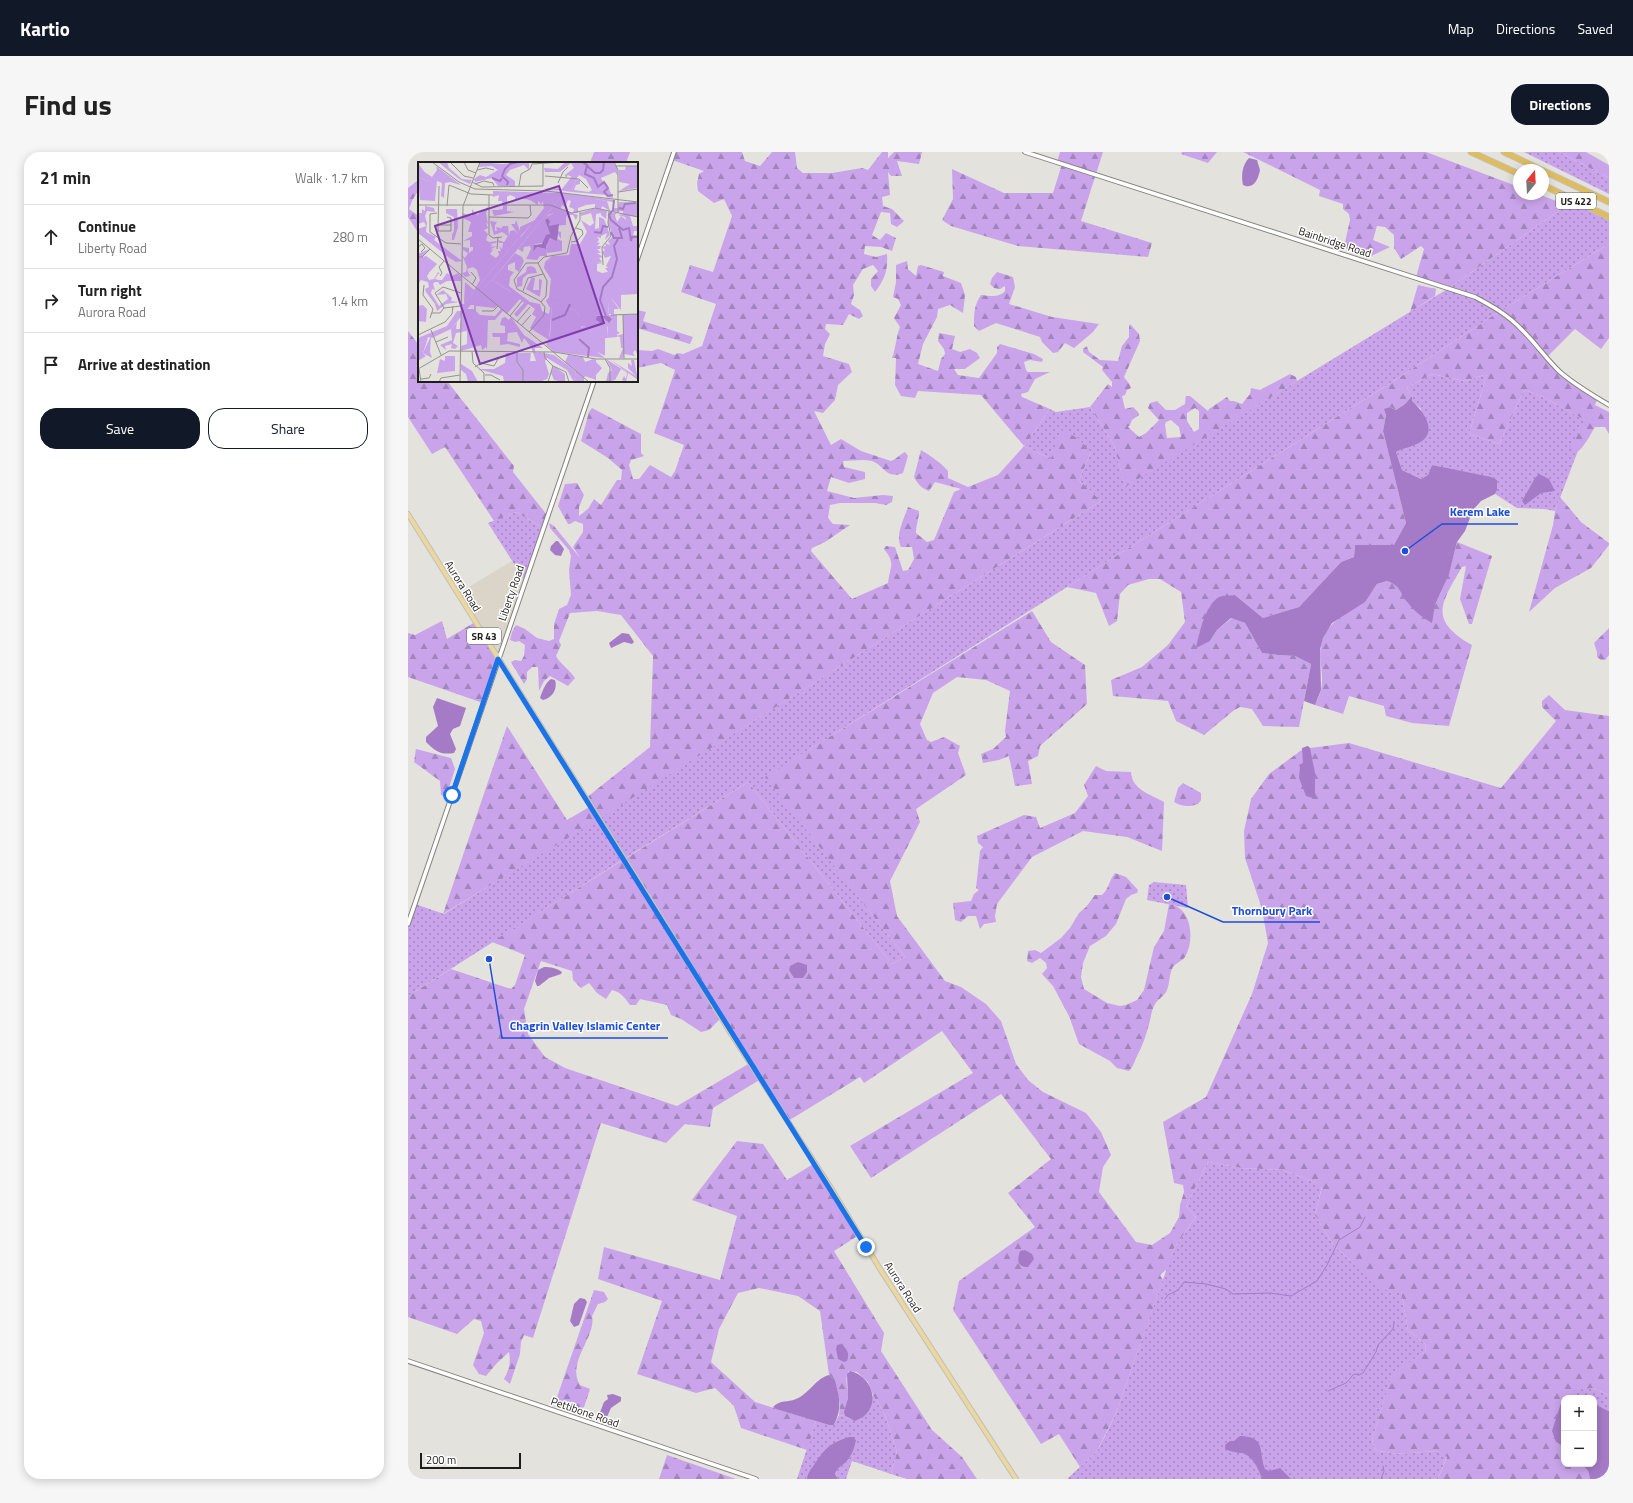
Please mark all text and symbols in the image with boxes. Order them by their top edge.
text: Kartio [20,14,70,43]
text: Map [1448,18,1474,39]
text: Directions [1496,18,1555,39]
text: Saved [1577,18,1613,39]
text: Find us [24,83,112,126]
button: Directions [1511,84,1609,125]
inset map [418,162,638,382]
north arrow [1513,164,1549,200]
text: 21 min [40,165,91,191]
text: Walk · 1.7 km [295,168,368,188]
road number: US 422 [1556,193,1596,209]
text: Continue [78,215,136,238]
street label: Bainbridge Road [1296,223,1374,261]
icon: ahead [40,226,62,248]
text: 280 m [332,227,368,247]
text: Liberty Road [78,238,147,258]
text: Turn right [78,279,142,302]
icon: right [40,290,62,312]
text: 1.4 km [331,291,368,311]
text: Aurora Road [78,302,146,322]
text: Arrive at destination [78,353,211,376]
icon: arrive [40,354,62,376]
button: Save [40,408,200,449]
button: Share [208,408,368,449]
callout: Kerem Lake [1442,500,1518,524]
text: Kerem Lake [1450,502,1510,521]
street label: Aurora Road [441,557,485,615]
street label: Liberty Road [494,563,528,623]
road number: SR 43 [467,628,501,644]
route start [443,786,461,804]
callout: Thornbury Park [1223,898,1320,922]
text: Thornbury Park [1232,901,1313,920]
callout: Chagrin Valley Islamic Center [502,1014,668,1038]
text: Chagrin Valley Islamic Center [510,1016,661,1035]
route end [857,1238,875,1256]
street label: Aurora Road [881,1259,925,1316]
street label: Pettibone Road [549,1393,622,1431]
map controls [1561,1395,1597,1467]
button: + [1561,1395,1597,1431]
button: − [1561,1431,1597,1467]
scale bar [420,1451,521,1470]
text: 200 m [426,1452,456,1468]

